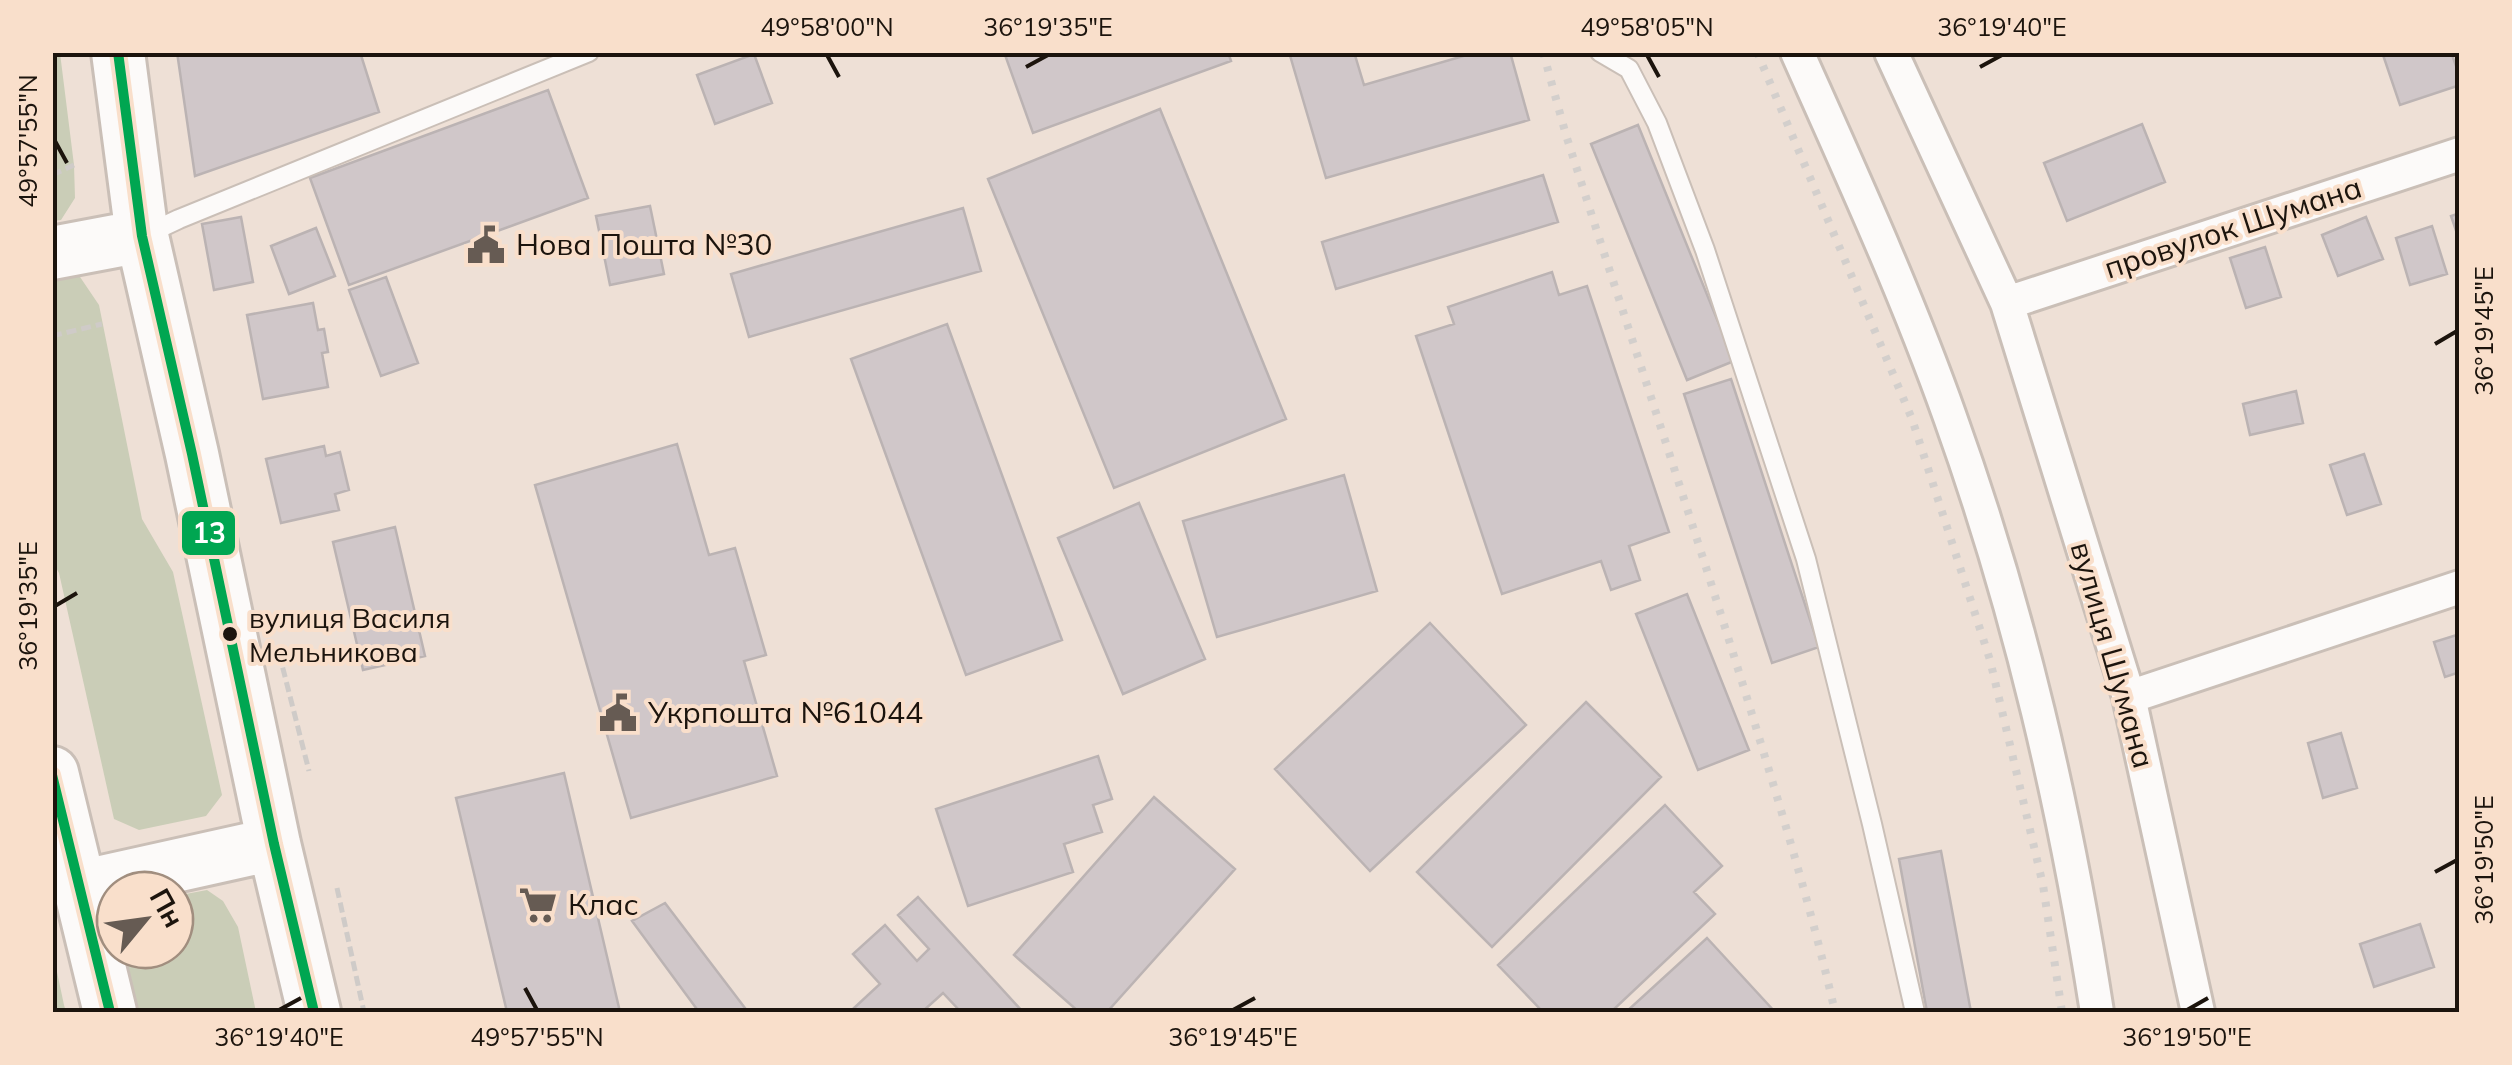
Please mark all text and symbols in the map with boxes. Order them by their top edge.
text: 49°58'00"N [760,11,894,42]
text: 36°19'35"E [983,11,1113,42]
text: 49°58'05"N [1580,11,1714,42]
text: 36°19'40"E [1937,11,2067,42]
text: 49°57'55"N [12,74,43,208]
street label: провулок Шумана [2099,168,2366,287]
public building icon: Нова Пошта №30 [465,224,507,266]
place label: Нова Пошта №30 [516,225,773,263]
text: 36°19'45"E [2468,266,2499,396]
line badge: 13 [180,509,237,557]
text: 13 [192,515,226,550]
street label: вулиця Шумана [2063,537,2163,772]
text: 36°19'35"E [12,541,43,671]
place label: вулиця Василя Мельникова [249,600,451,669]
marker: вулиця Василя Мельникова [220,624,240,644]
public building icon: Укрпошта №61044 [597,692,639,734]
place label: Укрпошта №61044 [647,693,923,731]
text: 36°19'50"E [2468,795,2499,925]
north arrow [95,870,195,970]
text: Пн [143,882,192,933]
supermarket icon: Клас [517,884,559,926]
place label: Клас [568,885,639,923]
text: 36°19'40"E [214,1021,344,1052]
text: 49°57'55"N [470,1021,604,1052]
text: 36°19'45"E [1168,1021,1298,1052]
text: 36°19'50"E [2122,1021,2252,1052]

